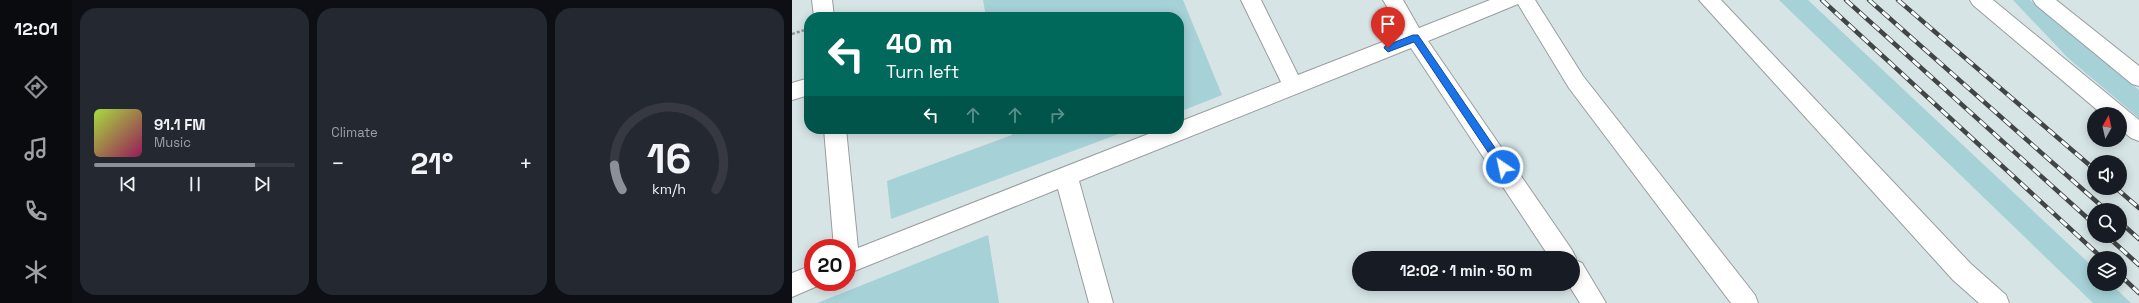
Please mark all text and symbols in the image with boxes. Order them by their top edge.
pin [1371,7.0,1405,48]
icon: arrive [1377,13,1399,35]
text: 12:01 [14,17,58,40]
text: 40 m [886,25,953,61]
icon: left [820,28,872,80]
text: Turn left [886,60,959,83]
icon: directions [22,73,50,101]
icon: left [920,104,942,126]
icon: ahead [962,104,984,126]
icon: ahead [1004,104,1026,126]
icon: right [1046,104,1068,126]
north arrow [2087,107,2127,147]
map controls [2087,107,2127,291]
text: 91.1 FM [154,115,206,134]
text: Climate [331,124,378,141]
text: 16 [647,131,692,184]
text: Music [154,134,191,151]
icon: music [22,135,50,163]
text: 21° [410,144,454,183]
position arrow [1482,146,1524,188]
text: − [331,149,345,177]
text: + [519,149,533,177]
button: sound [2087,155,2127,195]
icon: previous [117,173,139,195]
icon: pause [184,173,206,195]
icon: next [251,173,273,195]
text: km/h [652,179,686,197]
icon: phone [22,197,50,225]
button: search [2087,203,2127,243]
speed limit sign: 20 [804,239,856,291]
button: layers [2087,251,2127,291]
icon: climate [22,258,50,286]
text: 12:02 · 1 min · 50 m [1400,261,1532,280]

